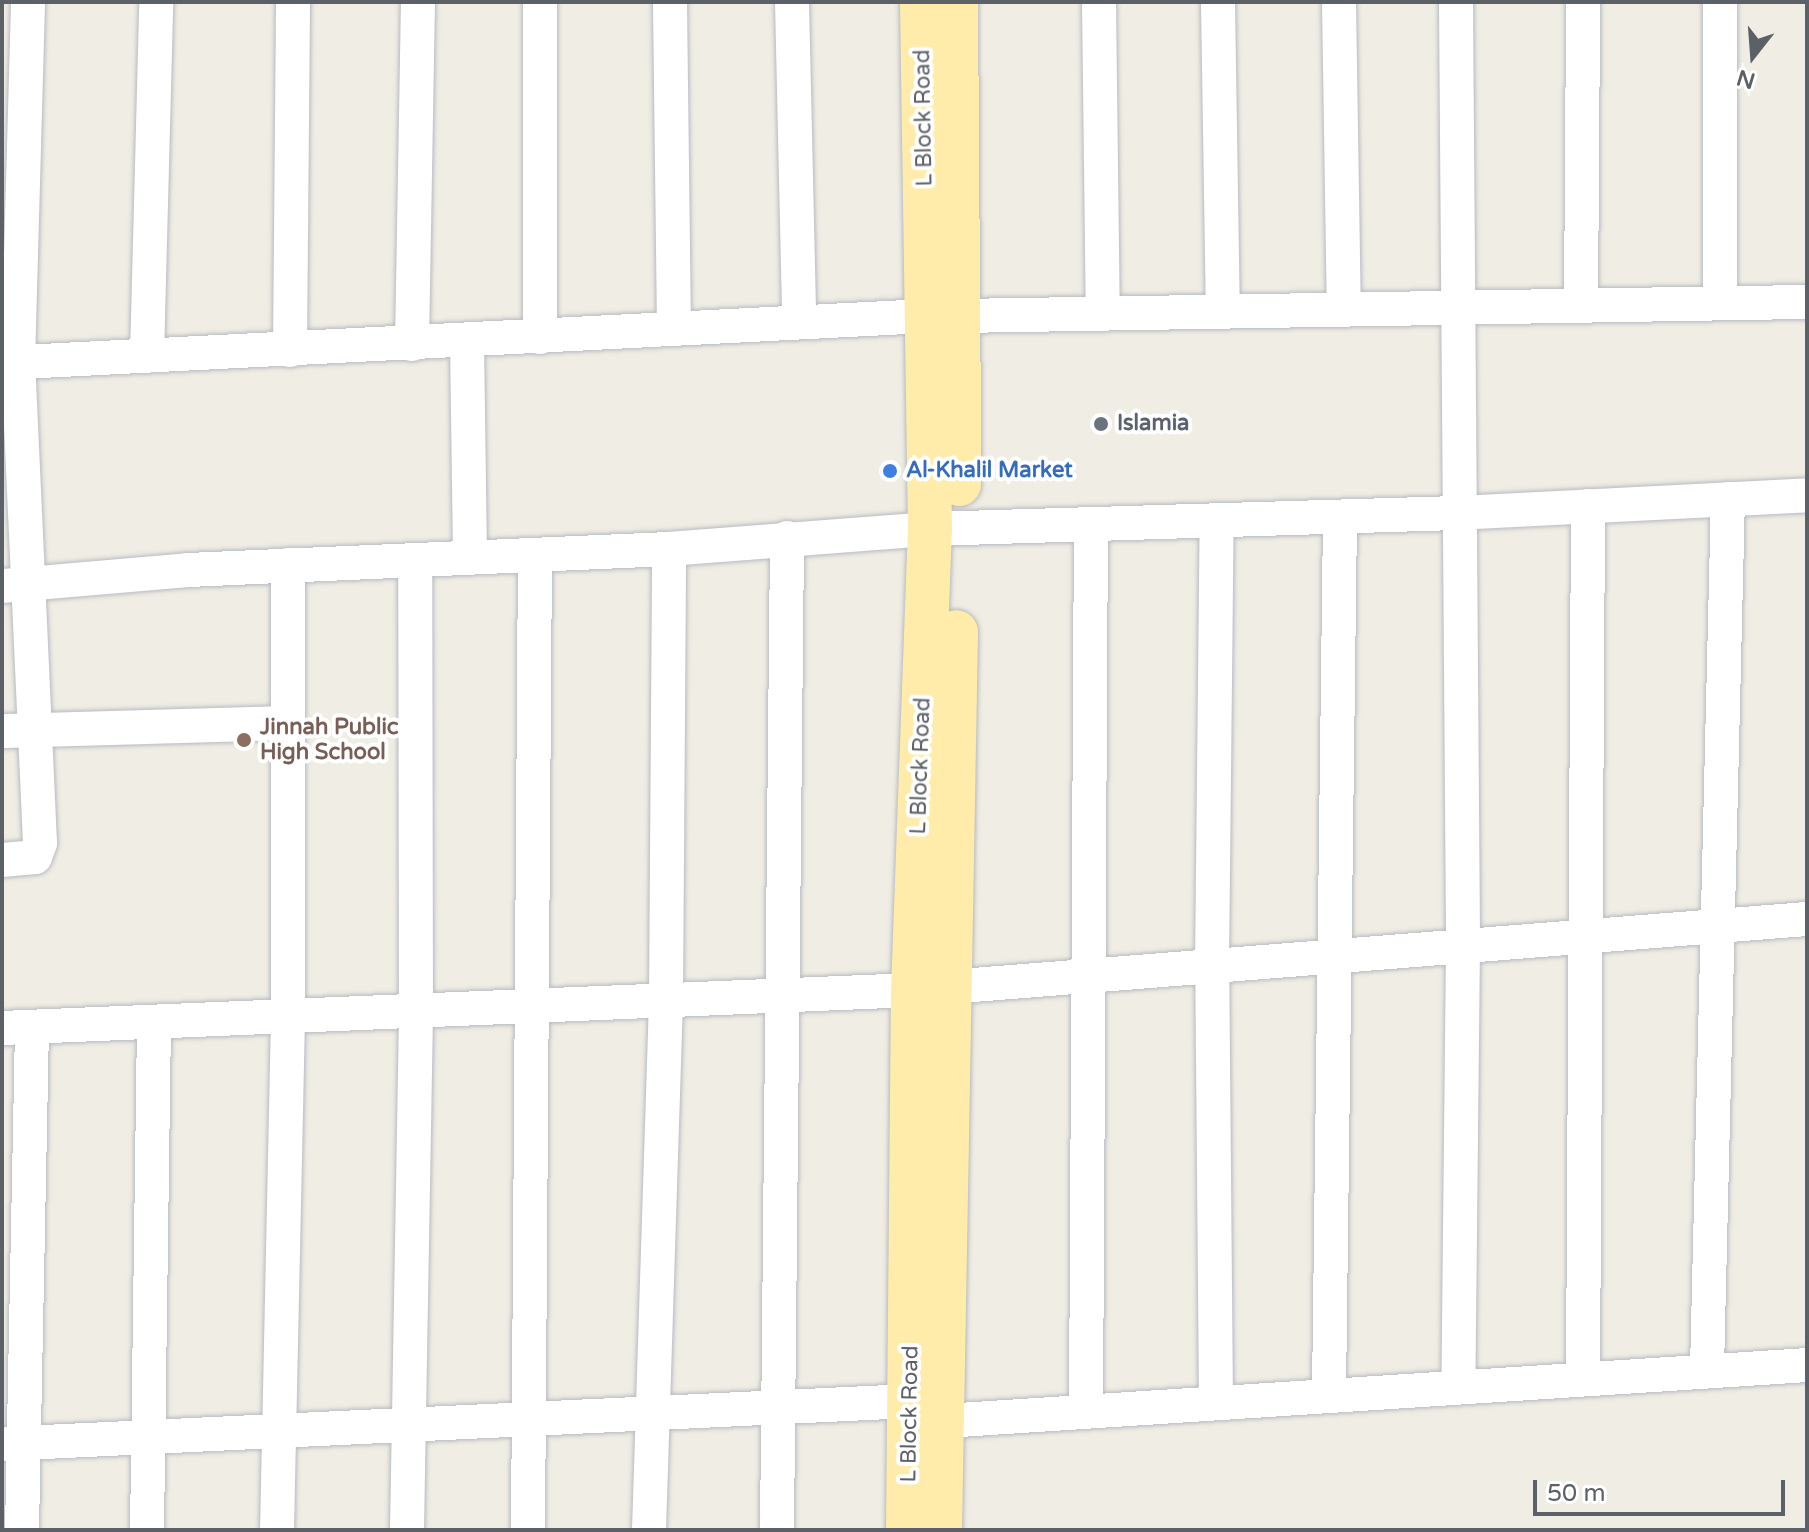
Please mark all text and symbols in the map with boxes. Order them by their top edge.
north arrow [1713,16,1793,96]
street label: L Block Road [910,49,938,187]
text: N [1734,64,1758,94]
place label: Islamia [1117,411,1189,437]
marker: Islamia [1092,415,1110,433]
place label: Al-Khalil Market [906,458,1073,484]
marker: Al-Khalil Market [881,462,899,480]
street label: L Block Road [905,697,937,835]
place label: Jinnah Public High School [260,714,399,766]
marker: Jinnah Public High School [235,731,253,749]
street label: L Block Road [896,1345,924,1483]
scale bar [1537,1464,1789,1514]
text: 50 m [1547,1479,1605,1508]

